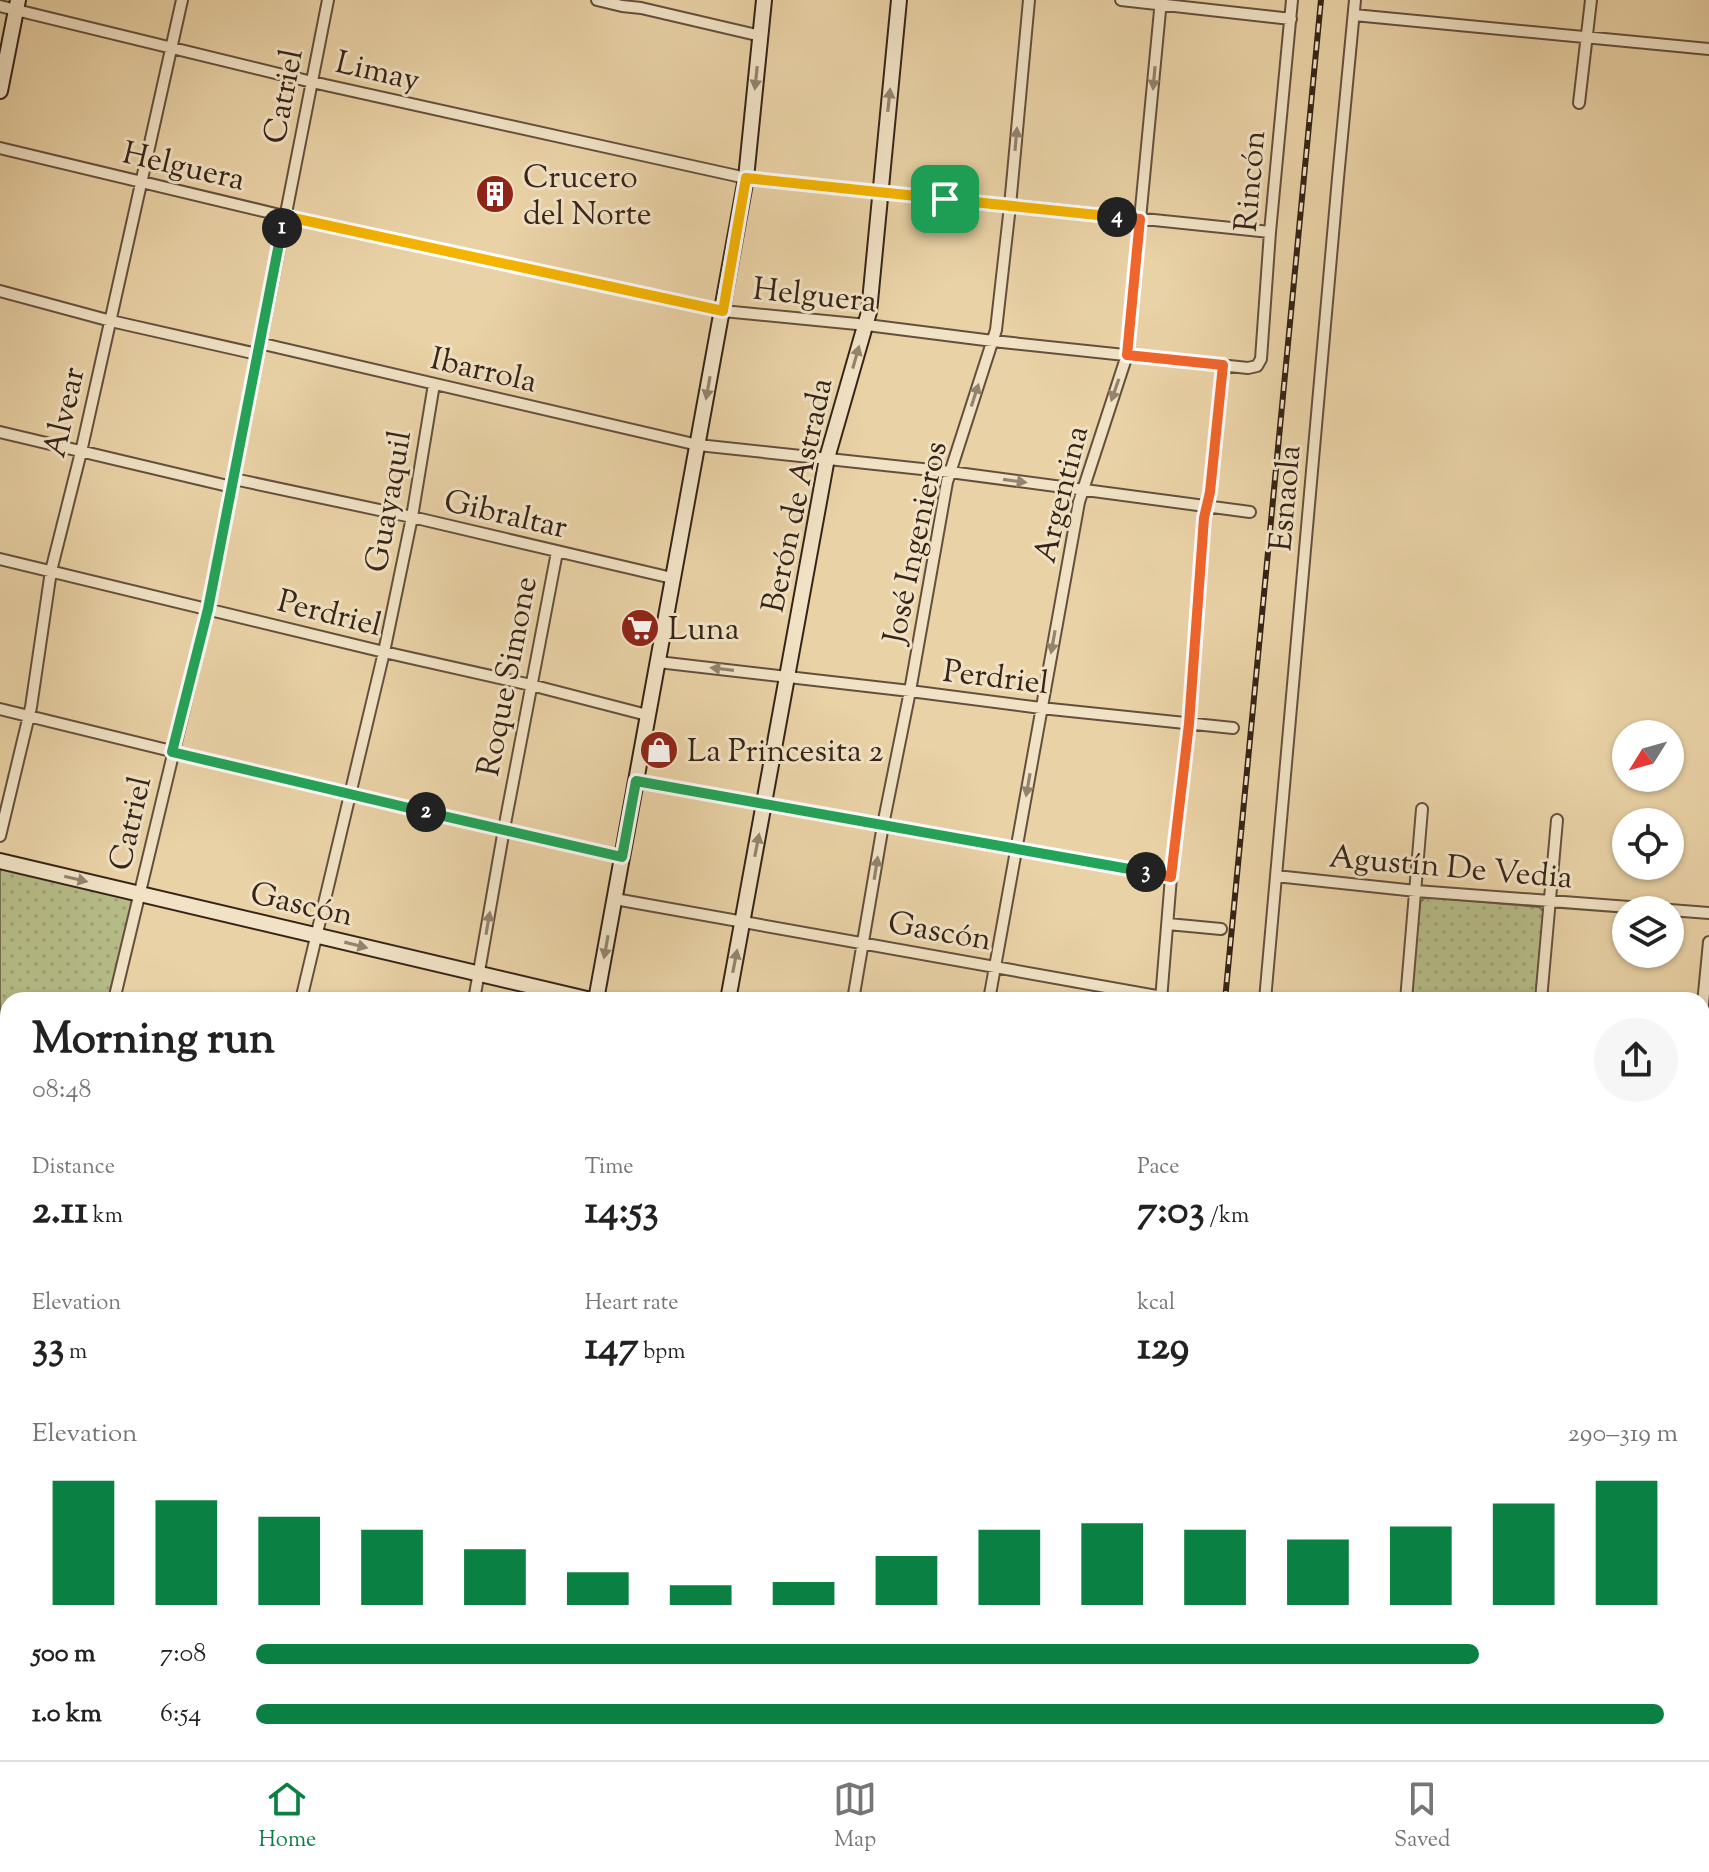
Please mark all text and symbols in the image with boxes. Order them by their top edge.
street label: Limay [331,41,424,105]
street label: Catriel [253,45,317,148]
one-way arrow [750,66,763,91]
one-way arrow [1147,66,1160,91]
one-way arrow [883,87,896,112]
one-way arrow [1010,126,1023,151]
street label: Rincón [1225,129,1279,234]
street label: Helguera [118,132,249,204]
place label: Crucero del Norte [523,156,652,239]
pin [911,165,979,233]
building icon: Crucero del Norte [474,173,516,215]
icon: arrive [923,177,967,221]
pin: 4 [1097,197,1137,237]
text: 4 [1111,201,1123,233]
pin: 1 [262,208,302,248]
text: 1 [278,212,286,244]
street label: Helguera [750,268,879,326]
street label: Ibarrola [426,337,541,407]
one-way arrow [850,344,862,369]
street label: Alvear [33,363,99,462]
street label: Berón de Astrada [752,374,846,617]
one-way arrow [702,376,714,401]
one-way arrow [1109,379,1121,403]
one-way arrow [970,383,982,407]
street label: Argentina [1024,421,1102,568]
street label: Guayaquil [355,427,425,576]
street label: José Ingenieros [873,437,961,650]
street label: Esnaola [1259,443,1315,553]
one-way arrow [1003,475,1028,488]
street label: Gibraltar [439,479,571,552]
street label: Roque Simone [467,573,551,780]
street label: Perdriel [272,580,386,650]
supermarket icon: Luna [619,607,661,649]
place label: Luna [668,608,740,654]
one-way arrow [1047,630,1059,655]
street label: Perdriel [940,650,1051,708]
one-way arrow [710,663,735,676]
north arrow [1612,720,1684,792]
map controls [1612,720,1684,968]
shop icon: La Princesita 2 [638,729,680,771]
place label: La Princesita 2 [687,730,884,776]
street label: Catriel [99,772,165,875]
one-way arrow [1021,773,1033,798]
pin: 2 [406,792,446,832]
text: 2 [421,796,431,828]
button: locate [1612,808,1684,880]
one-way arrow [751,832,763,857]
street label: Agustín De Vedia [1327,835,1575,903]
pin: 3 [1126,852,1166,892]
one-way arrow [870,855,883,880]
text: 3 [1142,856,1150,888]
street label: Gascón [245,872,357,940]
one-way arrow [64,873,89,886]
button: layers [1612,896,1684,968]
street label: Gascón [884,901,995,965]
one-way arrow [482,910,494,935]
one-way arrow [599,934,611,959]
one-way arrow [344,939,369,952]
one-way arrow [729,948,742,973]
text: Morning run [32,1010,275,1073]
button: share [1594,1018,1678,1102]
text: 08:48 [32,1072,92,1109]
text: Distance [32,1152,115,1184]
text: Time [585,1152,634,1184]
text: Pace [1137,1152,1179,1184]
text: 2.11 [32,1184,88,1241]
text: 14:53 [585,1184,659,1241]
text: 7:03 [1137,1184,1205,1241]
text: km [88,1201,123,1233]
text: /km [1205,1201,1249,1233]
text: Elevation [32,1288,121,1320]
text: Heart rate [585,1288,679,1320]
text: kcal [1137,1288,1175,1320]
text: 33 [32,1320,64,1377]
text: 147 [585,1320,638,1377]
text: 129 [1137,1320,1189,1377]
text: m [64,1337,87,1369]
text: bpm [638,1337,685,1369]
text: Elevation [32,1416,137,1453]
text: 290–319 m [1568,1416,1678,1453]
text: 500 m [32,1636,95,1673]
text: 7:08 [160,1636,206,1673]
text: 1.0 km [32,1696,102,1733]
text: 6:54 [160,1696,201,1733]
tab: Home [258,1777,316,1857]
tab: Map [833,1777,877,1857]
tab: Saved [1394,1777,1451,1857]

